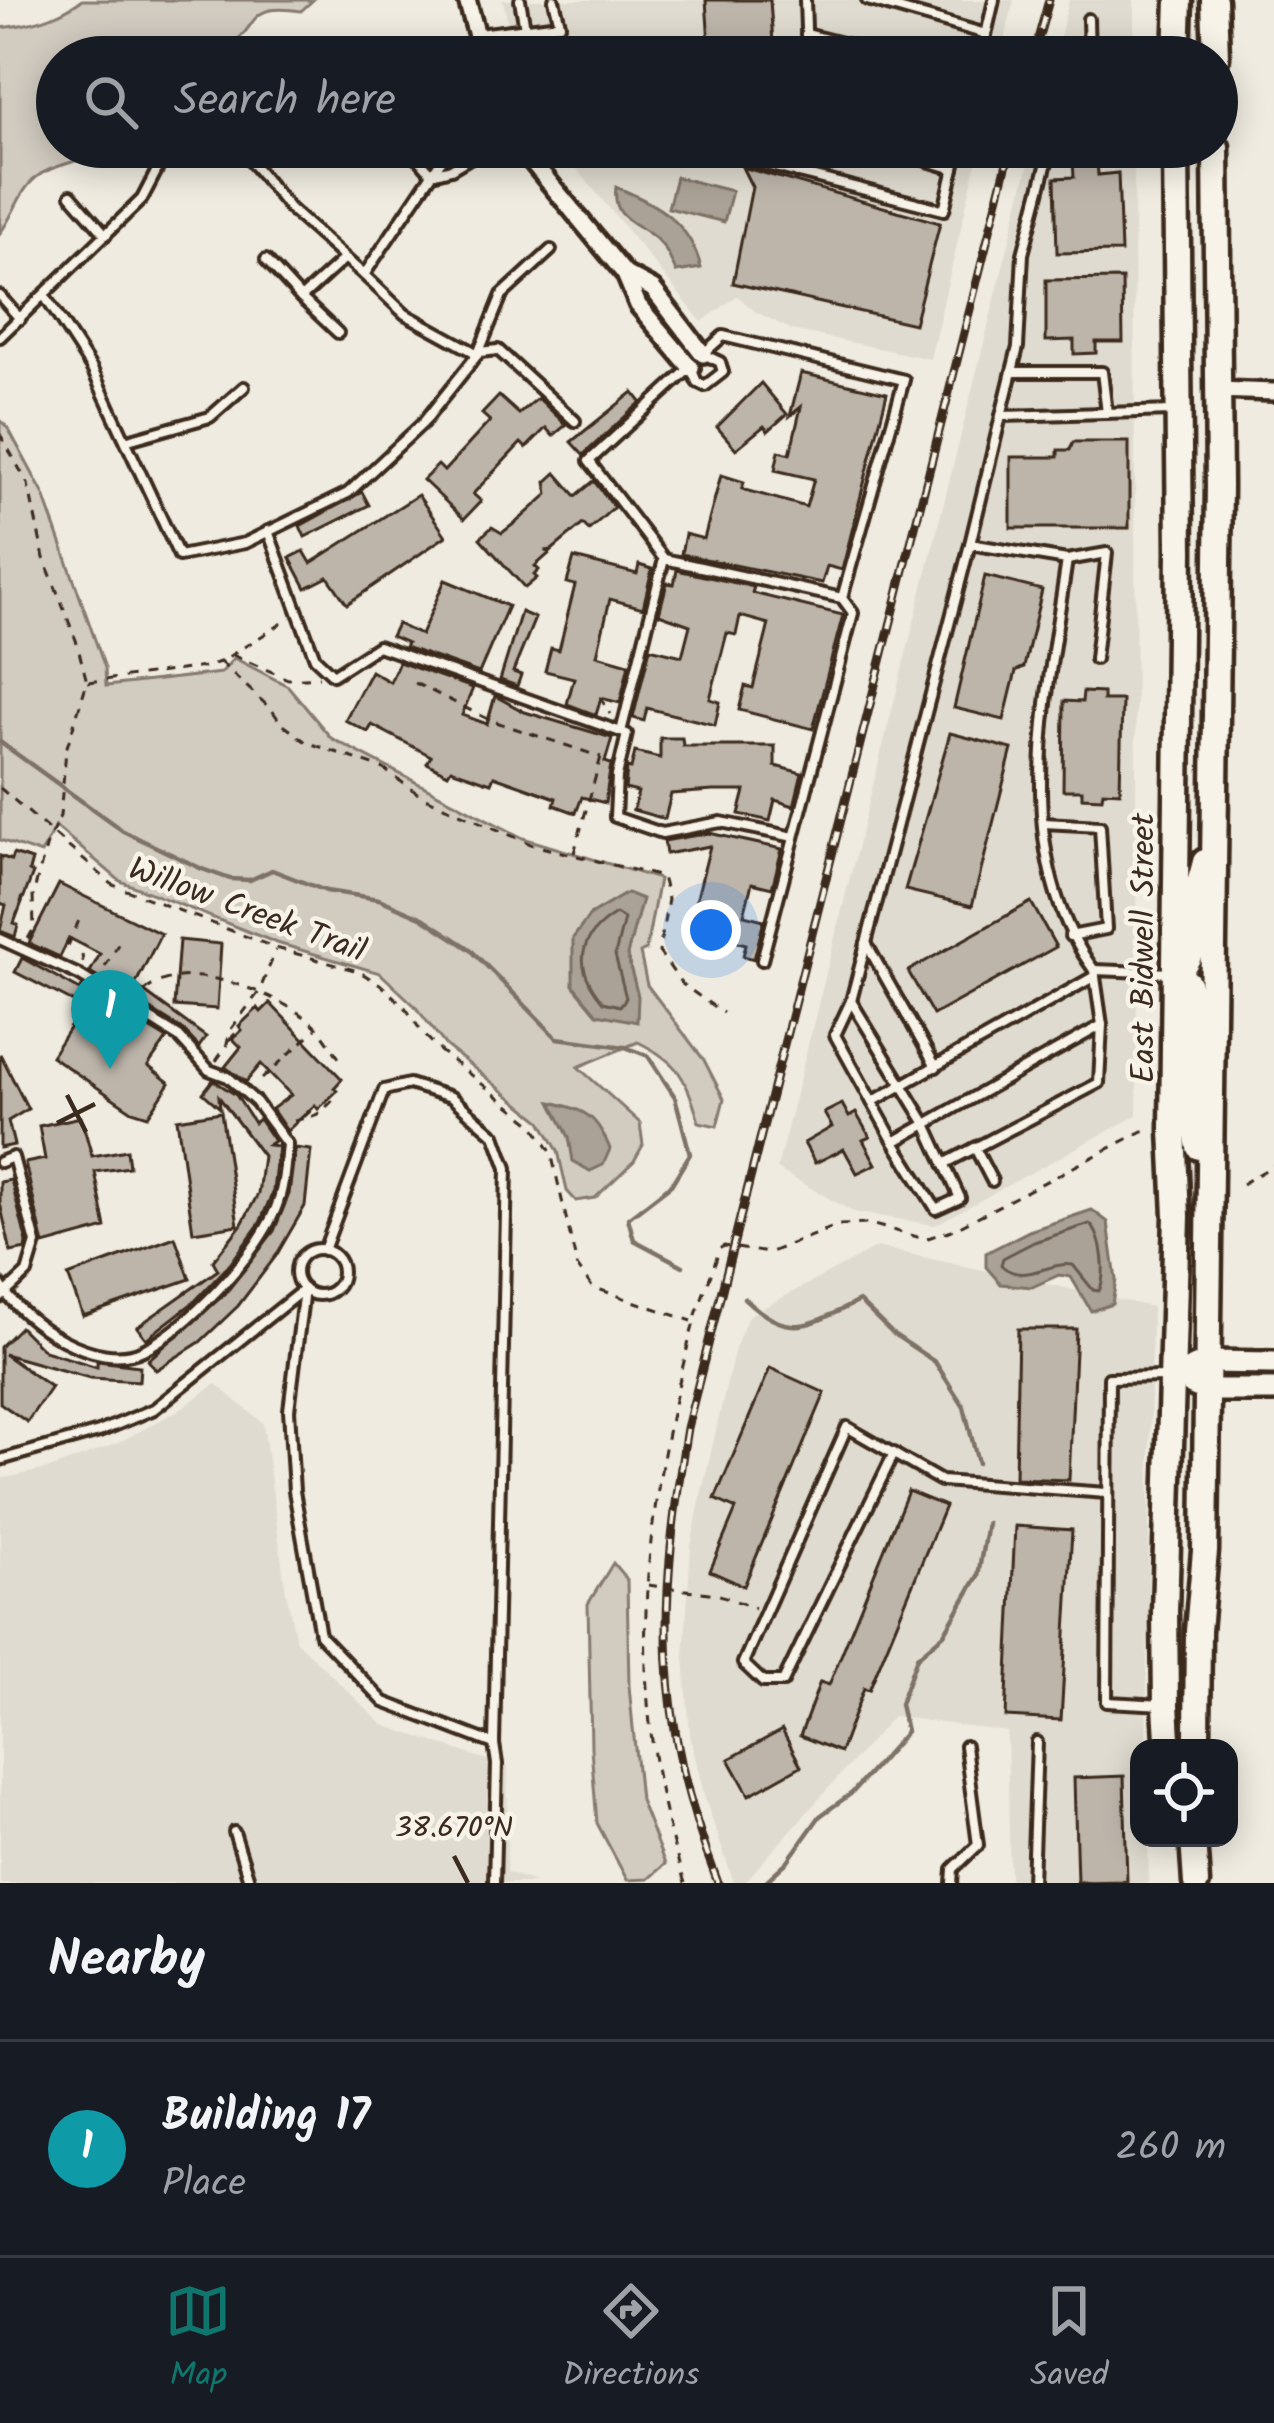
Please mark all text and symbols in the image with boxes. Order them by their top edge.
search box [36,36,1238,168]
text: Search here [174,66,396,138]
icon: search [78,69,144,135]
street label: East Bidwell Street [1119,812,1172,1083]
street label: Willow Creek Trail [121,844,373,979]
your location [681,900,741,960]
pin: 1 [71,970,149,1069]
map controls [1130,1739,1238,1847]
button: locate [1130,1739,1238,1847]
text: 38.670°N [395,1805,513,1853]
text: Nearby [48,1921,205,2002]
text: Building 17 [162,2082,370,2154]
text: 1 [81,2118,93,2180]
text: 260 m [1115,2118,1226,2180]
text: Place [162,2154,246,2216]
tab: Map [165,2278,231,2403]
tab: Directions [562,2278,699,2403]
tab: Saved [1030,2278,1109,2403]

